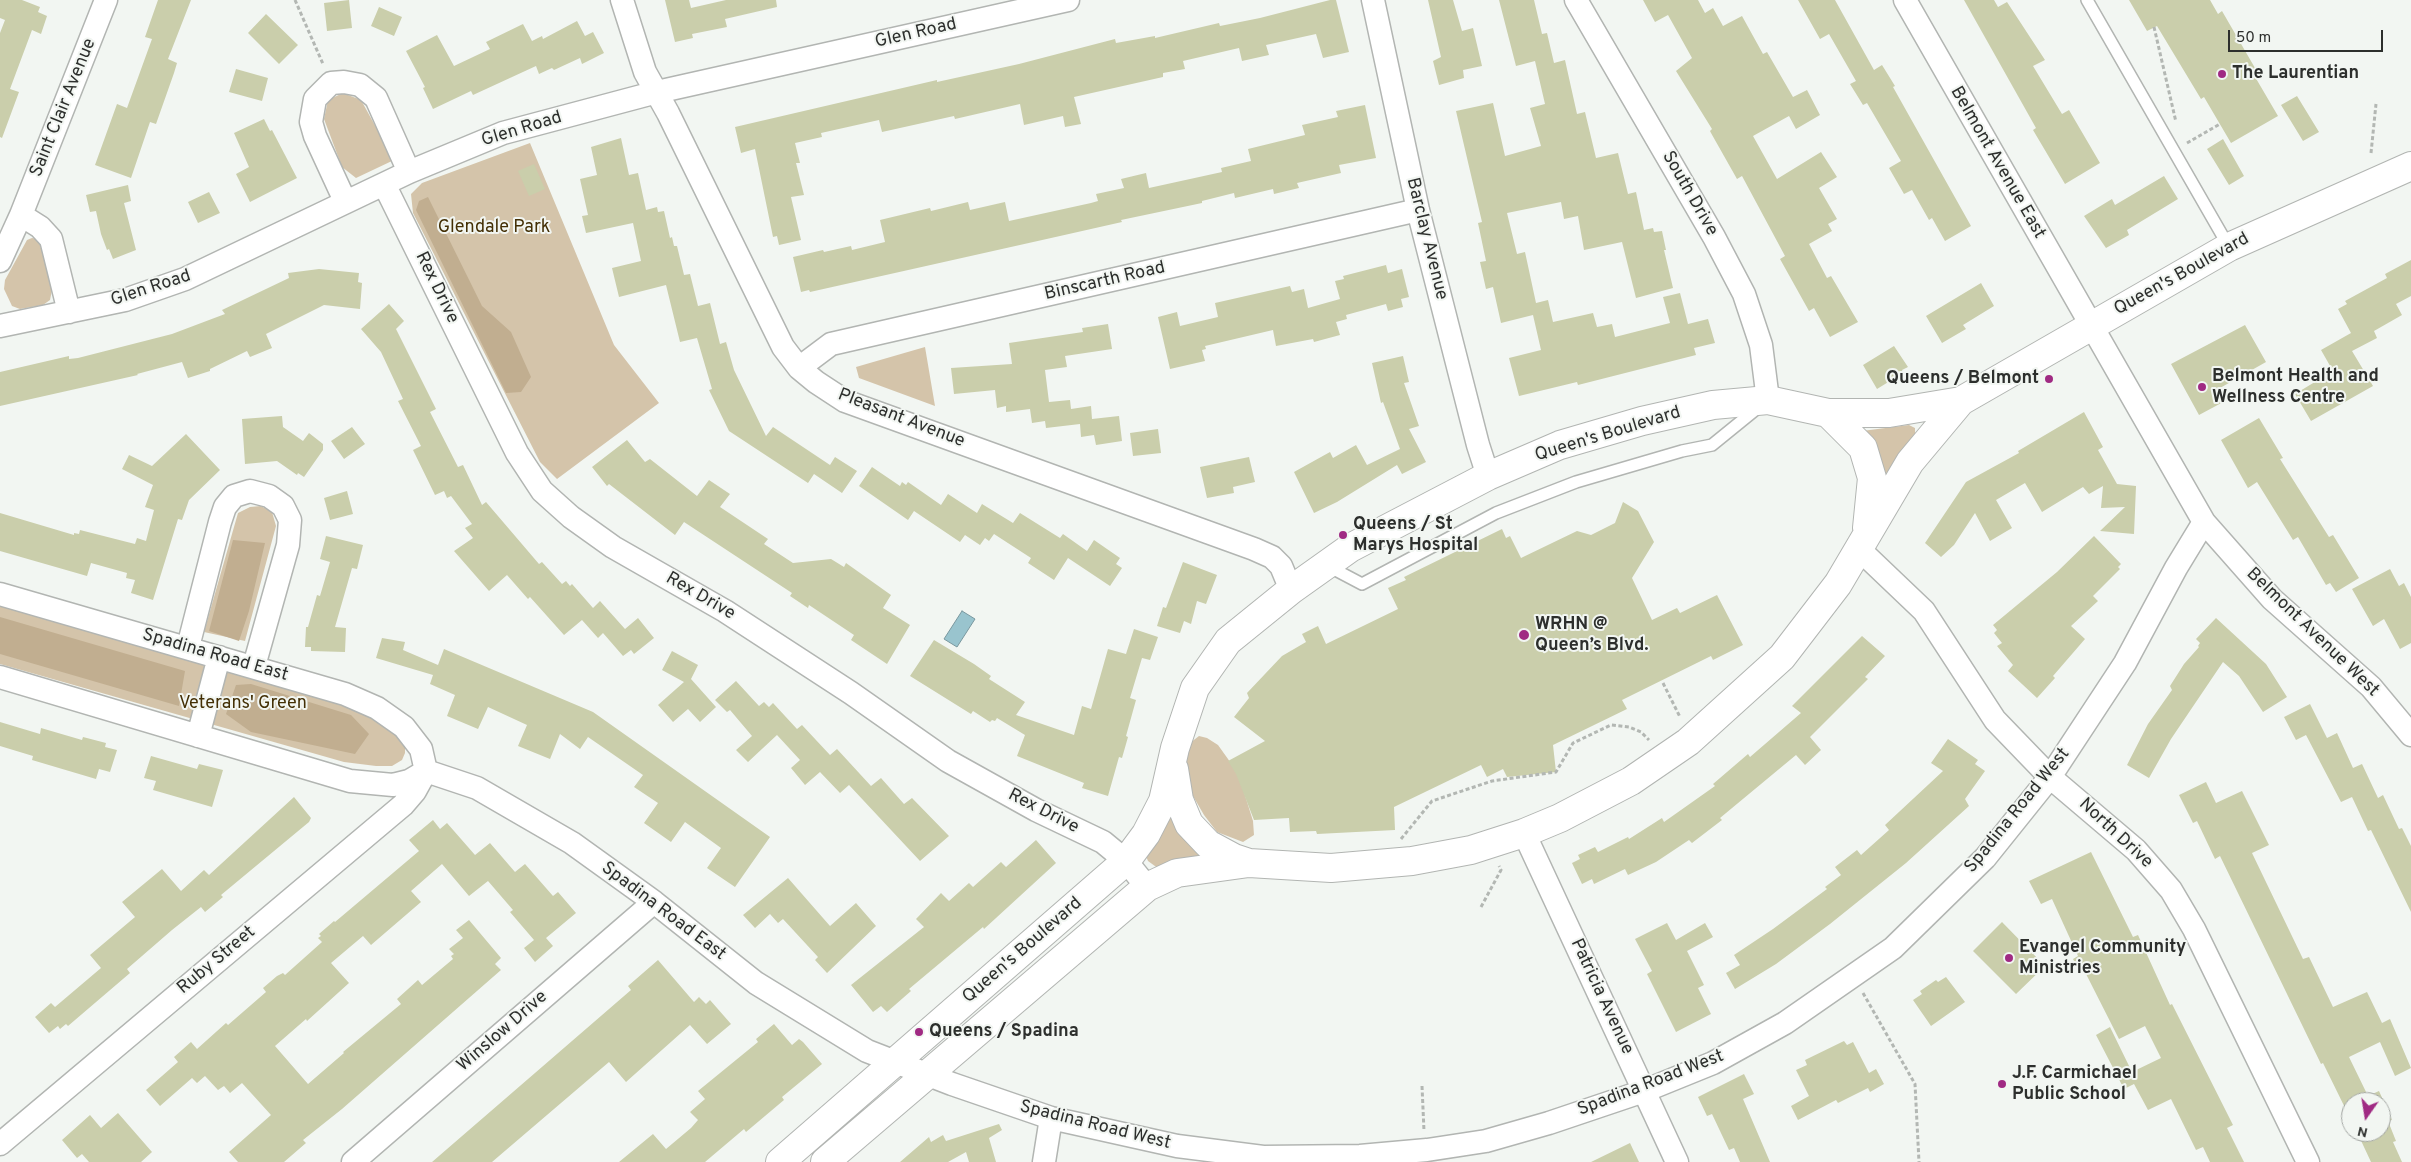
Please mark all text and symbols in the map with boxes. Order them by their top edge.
street label: Glen Road [873,14,959,54]
scale bar [2231,20,2386,52]
text: 50 m [2236,29,2271,48]
street label: Saint Clair Avenue [26,36,102,180]
place label: The Laurentian [2232,63,2359,85]
marker: The Laurentian [2216,68,2228,80]
street label: Belmont Avenue East [1945,83,2049,243]
street label: Glen Road [479,108,565,152]
street label: South Drive [1656,148,1722,240]
street label: Barclay Avenue [1400,176,1452,302]
park label: Glendale Park [438,217,550,239]
street label: Queen's Boulevard [2111,229,2253,321]
street label: Rex Drive [409,249,463,327]
street label: Binscarth Road [1043,258,1167,306]
street label: Glen Road [108,266,194,312]
place label: Belmont Health and Wellness Centre [2212,366,2379,408]
place label: Queens / Belmont [1886,368,2039,390]
marker: Queens / Belmont [2043,373,2055,385]
marker: Belmont Health and Wellness Centre [2196,381,2208,393]
street label: Pleasant Avenue [835,385,967,453]
street label: Queen's Boulevard [1533,403,1683,467]
place label: Queens / St Marys Hospital [1353,514,1478,556]
marker: Queens / St Marys Hospital [1337,529,1349,541]
street label: Belmont Avenue West [2241,564,2383,702]
street label: Rex Drive [661,568,739,626]
place label: WRHN @ Queen’s Blvd. [1535,614,1649,656]
street label: Spadina Road East [140,625,290,687]
marker: WRHN @ Queen’s Blvd. [1517,628,1531,642]
park label: Veterans' Green [179,693,307,715]
street label: Spadina Road West [1961,744,2075,878]
street label: Rex Drive [1004,785,1082,839]
street label: North Drive [2073,794,2157,874]
street label: Spadina Road East [596,858,730,966]
street label: Queen's Boulevard [959,893,1087,1009]
street label: Ruby Street [174,922,260,1000]
street label: Patricia Avenue [1565,936,1637,1058]
place label: Evangel Community Ministries [2019,937,2186,980]
marker: Evangel Community Ministries [2003,952,2015,964]
street label: Winslow Drive [453,987,553,1077]
place label: Queens / Spadina [929,1021,1079,1043]
marker: Queens / Spadina [913,1026,925,1038]
street label: Spadina Road West [1575,1046,1727,1122]
place label: J.F. Carmichael Public School [2012,1063,2137,1106]
marker: J.F. Carmichael Public School [1996,1078,2008,1090]
north arrow [2341,1092,2391,1142]
street label: Spadina Road West [1017,1097,1173,1155]
text: N [2356,1122,2370,1141]

